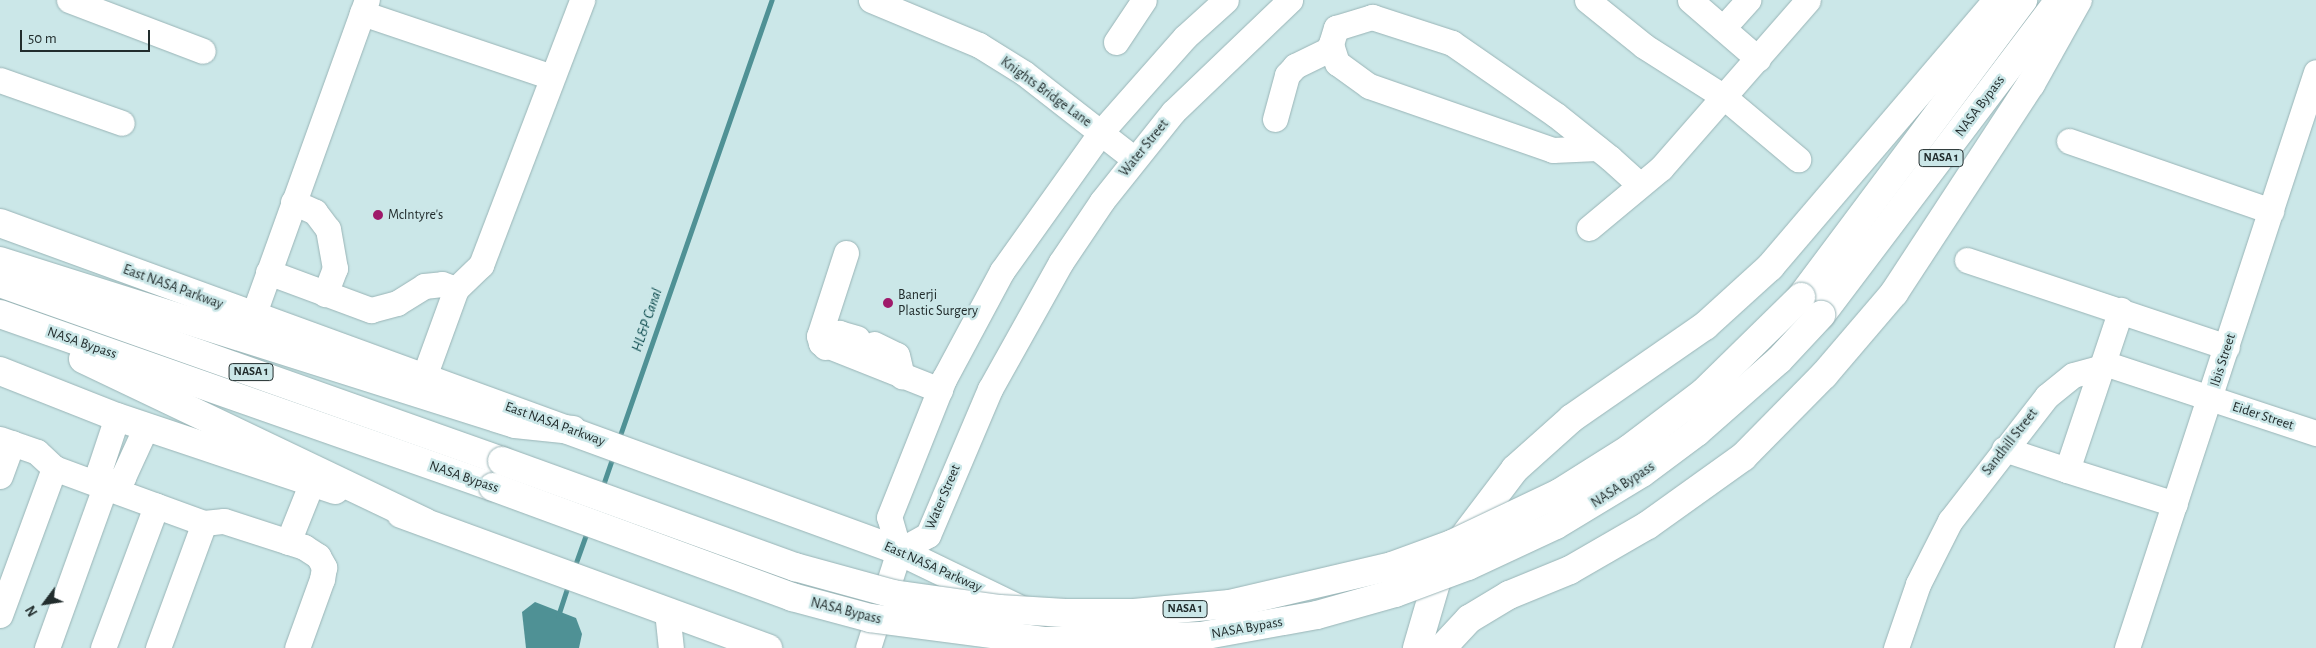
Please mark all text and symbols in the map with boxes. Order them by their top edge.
scale bar [22,20,152,52]
text: 50 m [28,31,57,46]
street label: Knights Bridge Lane [997,53,1095,131]
street label: NASA Bypass [1952,72,2008,140]
street label: Water Street [1116,116,1172,180]
road number: NASA 1 [1918,148,1964,168]
place label: McIntyre's [388,207,443,223]
marker: McIntyre's [372,209,384,221]
street label: East NASA Parkway [121,261,225,313]
water label: HL&P Canal [628,286,666,354]
place label: Banerji Plastic Surgery [898,287,978,320]
marker: Banerji Plastic Surgery [882,297,894,309]
street label: NASA Bypass [45,323,119,363]
street label: Ibis Street [2207,331,2239,389]
road number: NASA 1 [228,362,274,382]
street label: East NASA Parkway [503,398,607,450]
street label: Eider Street [2230,398,2296,434]
street label: Sandhill Street [1979,405,2041,479]
street label: NASA Bypass [427,457,501,497]
street label: NASA Bypass [1588,458,1658,512]
street label: Water Street [922,462,964,532]
street label: East NASA Parkway [882,538,984,596]
north arrow [20,578,70,628]
street label: NASA Bypass [809,594,883,628]
road number: NASA 1 [1162,600,1208,618]
text: N [24,603,41,619]
street label: NASA Bypass [1210,613,1284,643]

